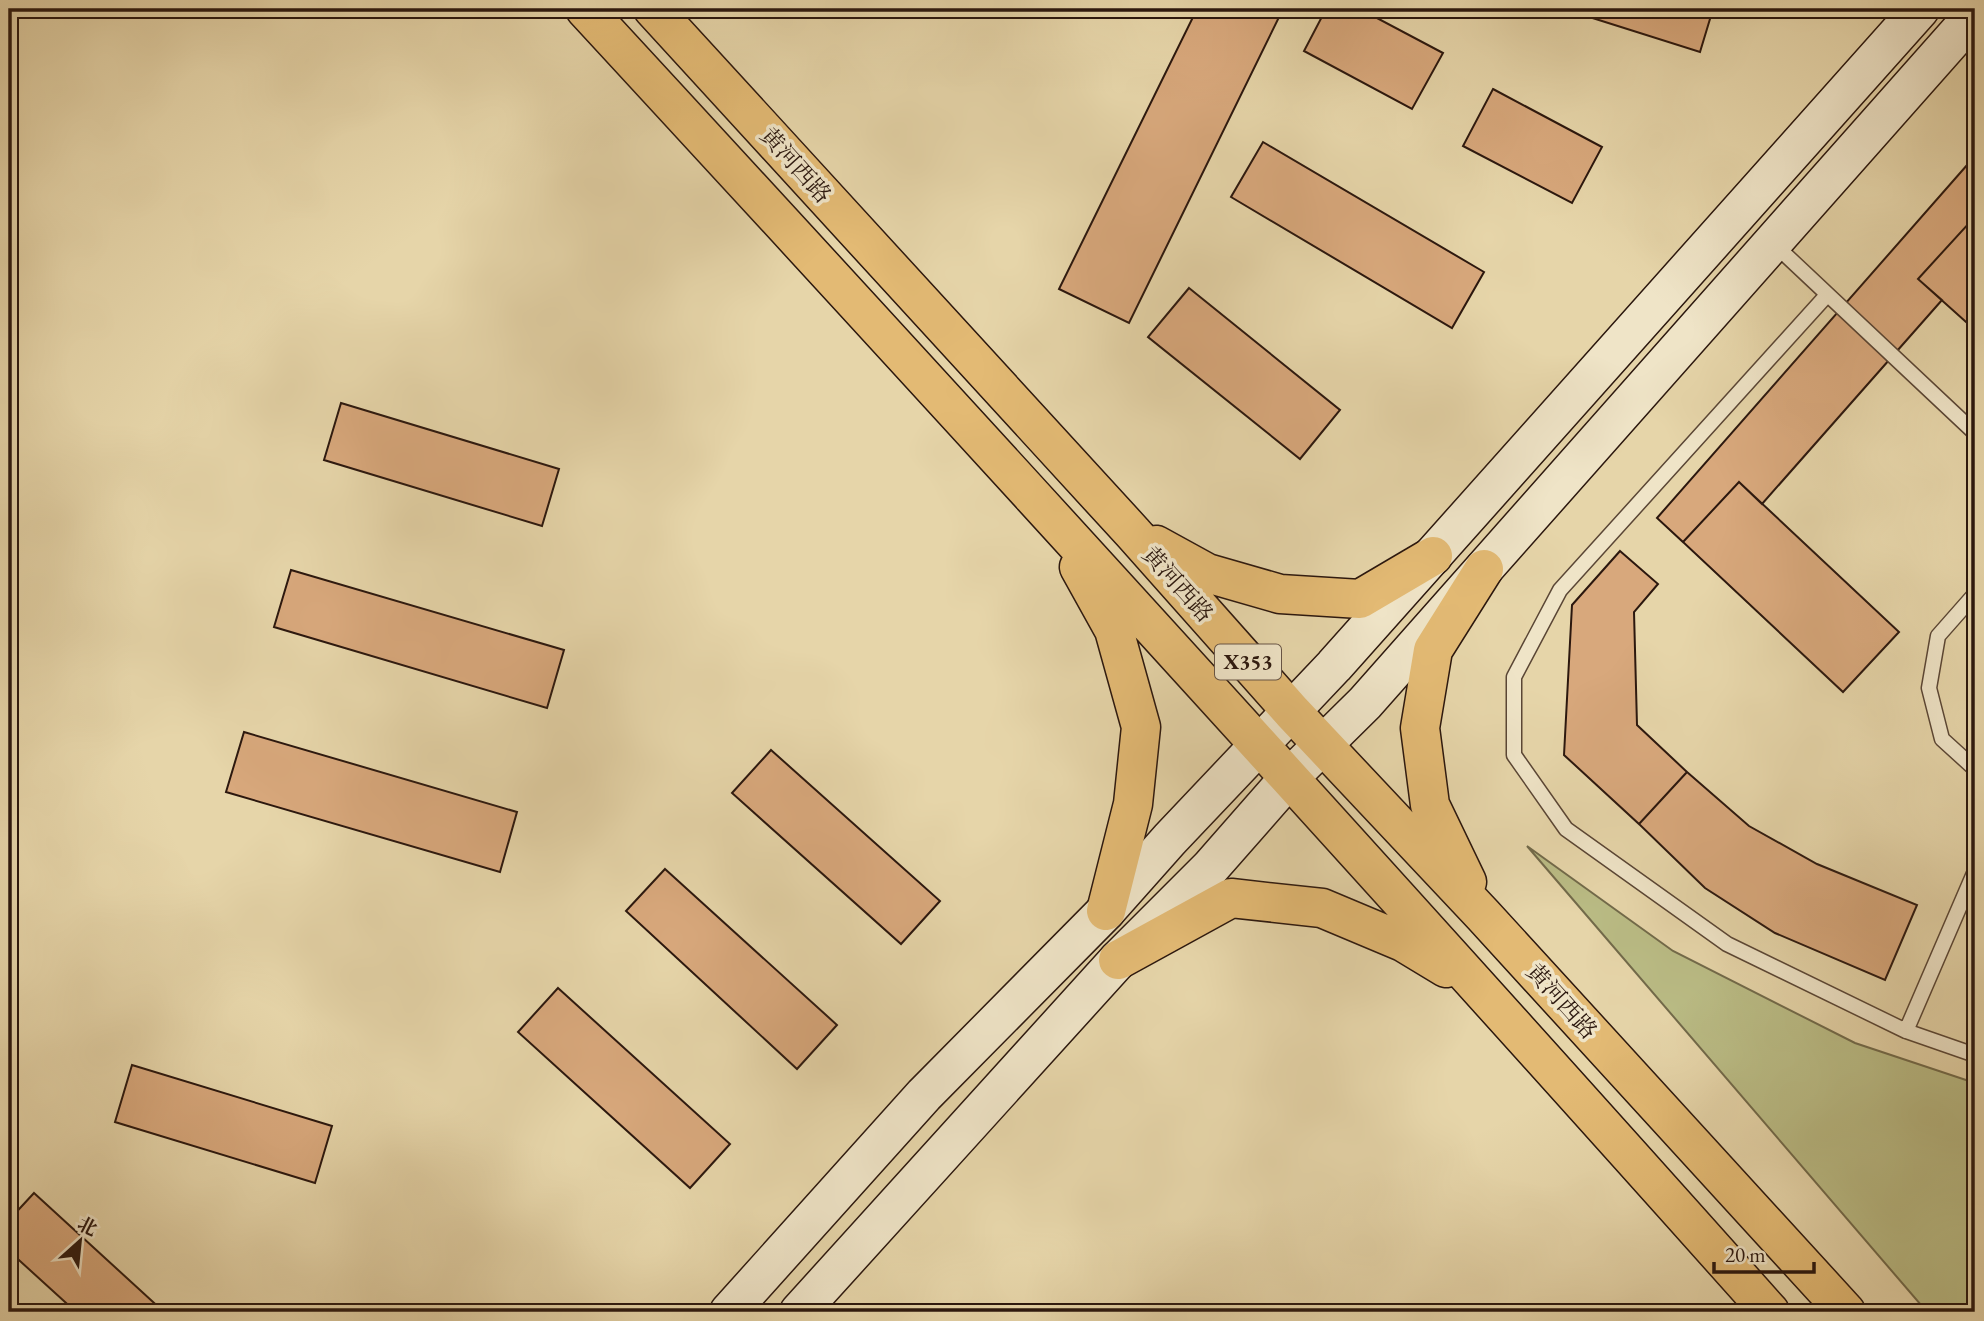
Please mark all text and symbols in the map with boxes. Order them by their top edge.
street label: 黄河西路 [754,121,838,209]
street label: 黄河西路 [1136,540,1220,628]
road number: X353 [1215,644,1281,680]
street label: 黄河西路 [1520,957,1604,1045]
north arrow [46,1206,116,1276]
text: 北 [73,1211,102,1242]
scale bar [1714,1230,1814,1274]
text: 20 m [1725,1241,1766,1268]

